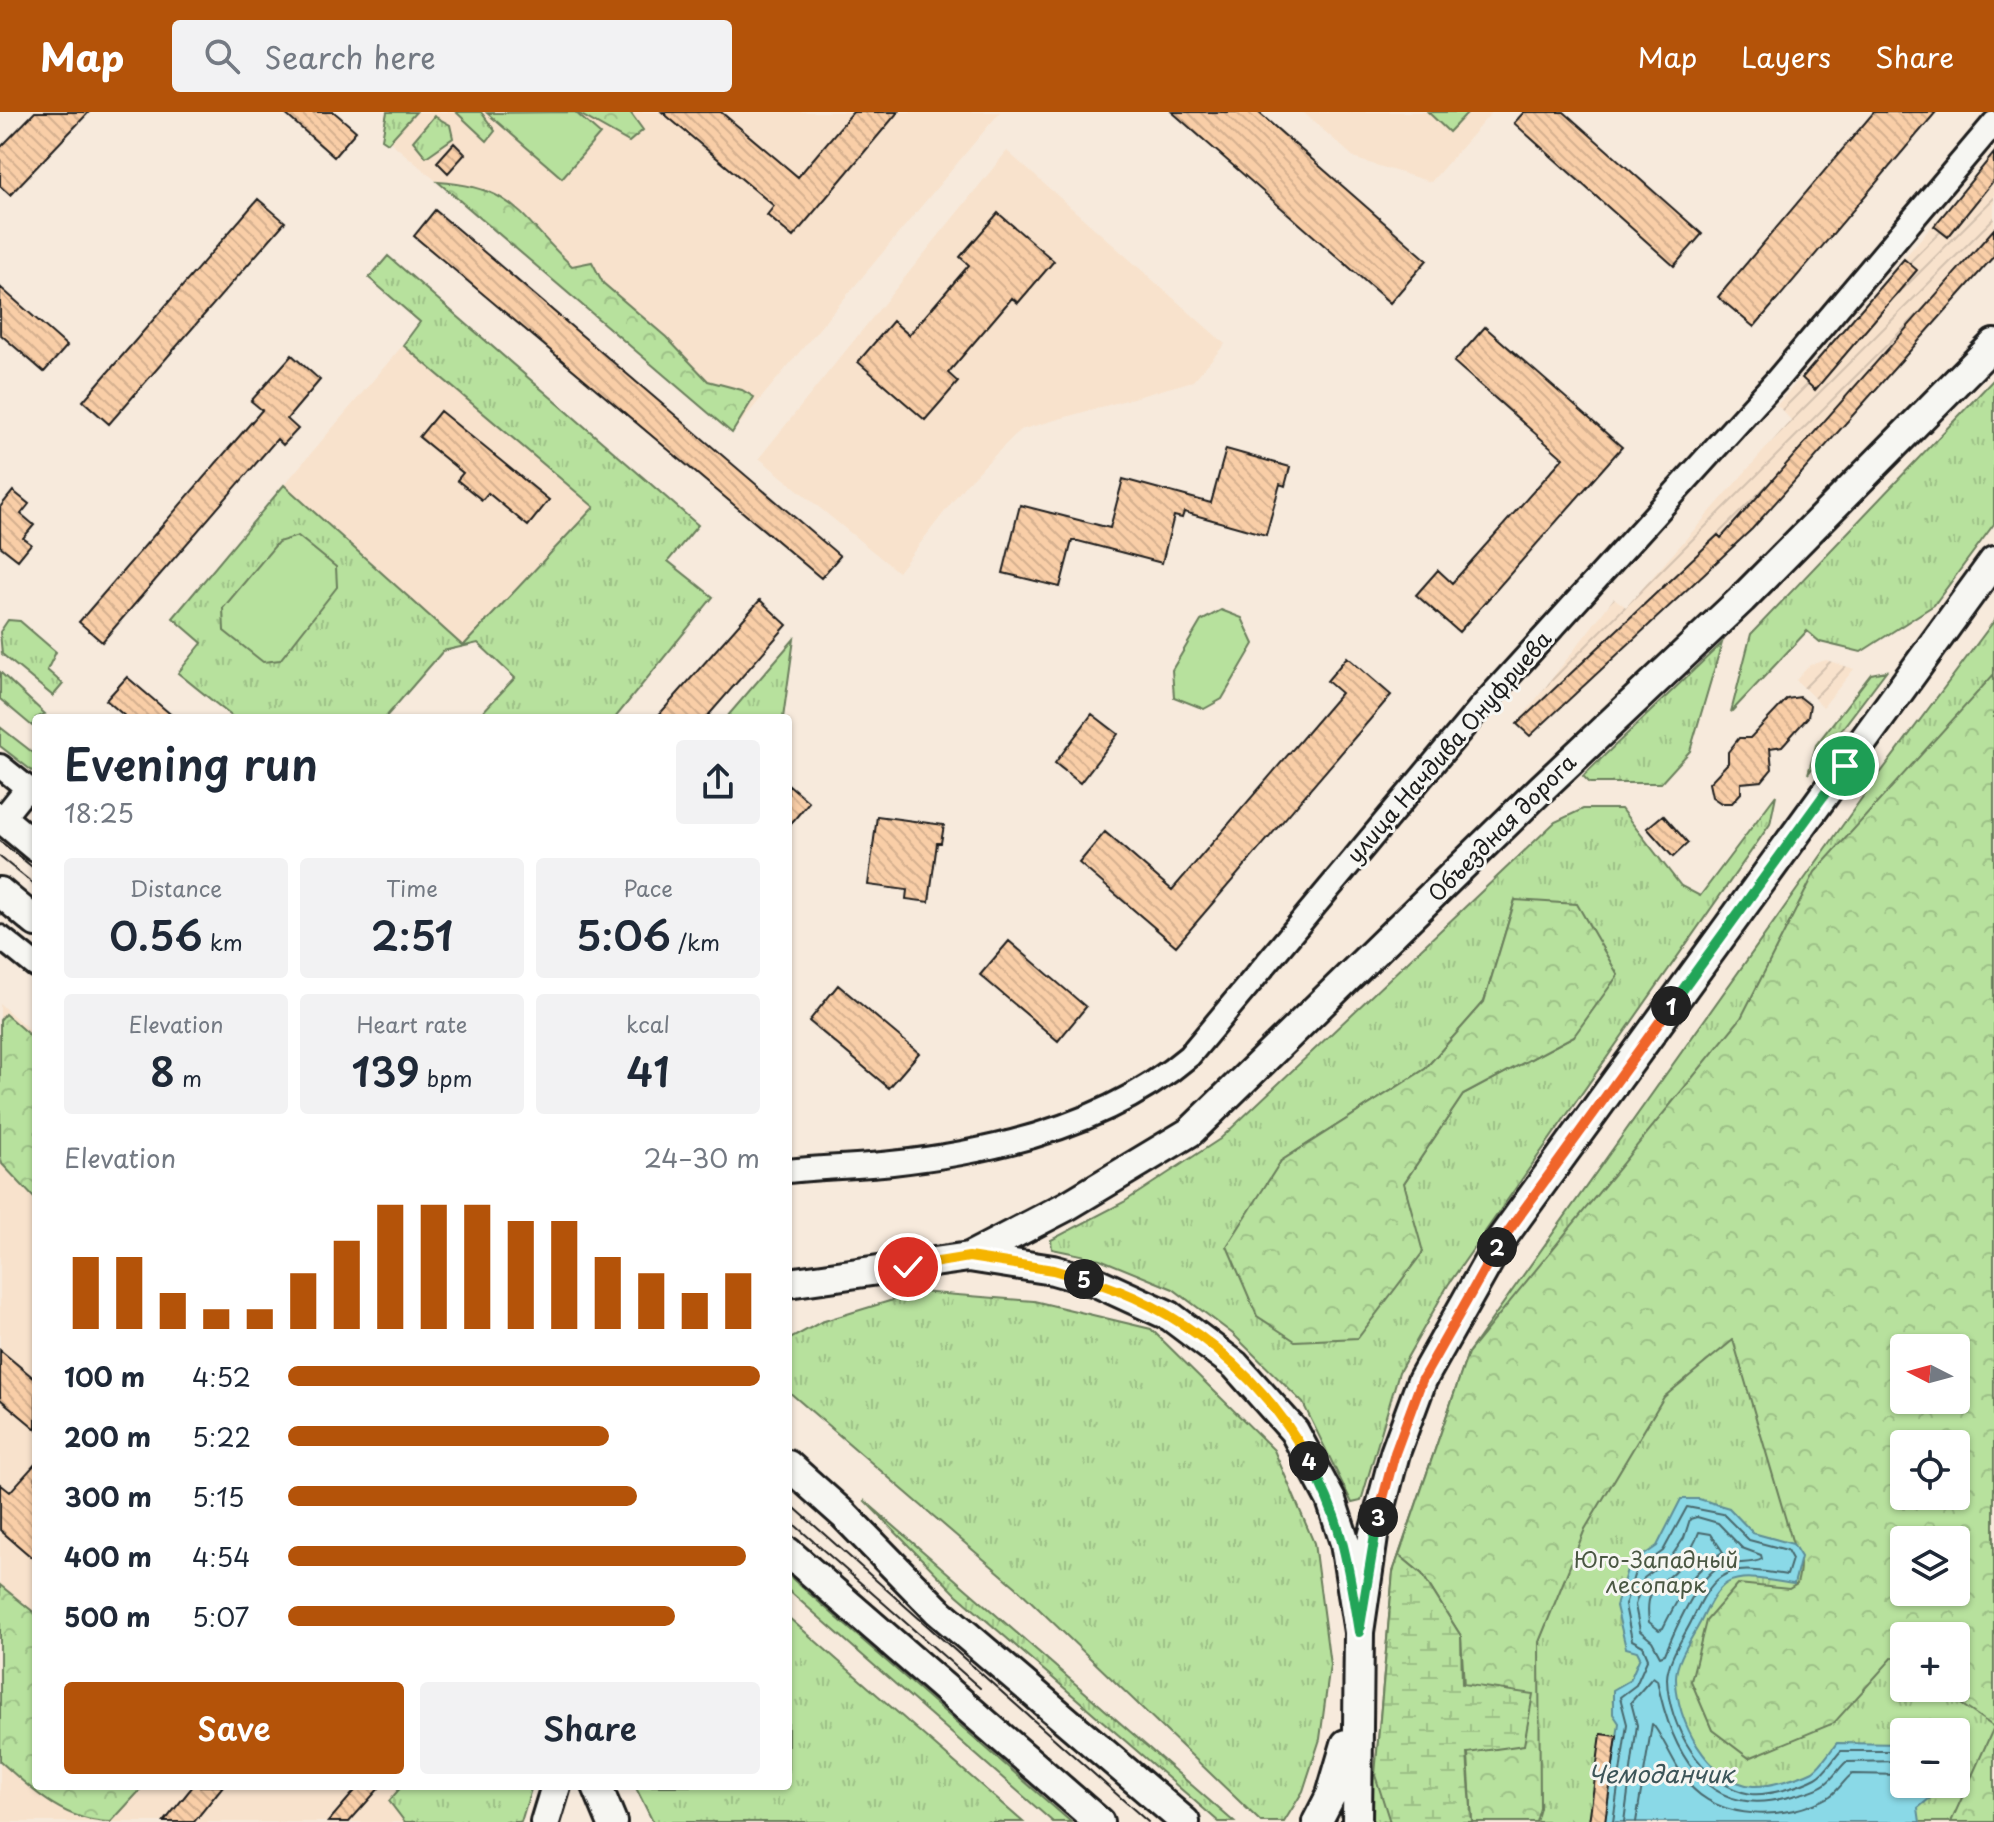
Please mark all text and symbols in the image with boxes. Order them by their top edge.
search box [172,20,732,92]
text: Map [40,28,124,85]
icon: search [200,34,244,78]
text: Search here [264,34,436,79]
text: Map [1637,35,1697,78]
text: Layers [1741,35,1831,78]
text: Share [1875,35,1954,78]
street label: улица Начдива Онуфриева [1338,622,1558,869]
text: Evening run [64,730,318,796]
pin [1811,732,1879,800]
button: share [676,740,760,824]
icon: arrive [1823,744,1867,788]
street label: Объездная дорога [1419,745,1583,909]
text: 18:25 [64,793,134,832]
text: Distance [130,871,222,904]
text: Time [386,871,438,904]
text: Pace [623,871,673,904]
text: 0.56 [109,904,203,965]
text: 2:51 [371,904,453,965]
text: 5:06 [576,904,671,965]
text: km [203,925,243,958]
text: /km [671,925,720,958]
pin: 1 [1651,986,1691,1026]
text: 1 [1666,989,1676,1022]
text: Elevation [129,1007,223,1040]
text: Heart rate [356,1007,468,1040]
text: kcal [626,1007,670,1040]
text: 8 [150,1040,175,1101]
text: 139 [352,1040,420,1101]
text: 41 [626,1040,670,1101]
text: m [175,1061,202,1094]
text: bpm [420,1061,472,1094]
text: Elevation [64,1138,176,1177]
text: 24–30 m [644,1138,760,1177]
pin: 2 [1477,1227,1517,1267]
text: 2 [1489,1230,1505,1263]
pin [874,1233,942,1301]
icon: check [886,1245,930,1289]
pin: 5 [1064,1259,1104,1299]
text: 5 [1077,1262,1091,1295]
north arrow [1890,1334,1970,1414]
map controls [1890,1334,1970,1798]
text: 100 m [64,1357,145,1396]
text: 4:52 [192,1357,251,1396]
text: 200 m [64,1417,151,1456]
text: 5:22 [192,1417,251,1456]
button: locate [1890,1430,1970,1510]
pin: 4 [1289,1441,1329,1481]
text: 4 [1302,1444,1316,1477]
text: 300 m [64,1477,152,1516]
text: 5:15 [192,1477,245,1516]
pin: 3 [1358,1497,1398,1537]
text: 3 [1371,1500,1385,1533]
button: layers [1890,1526,1970,1606]
text: 400 m [64,1537,152,1576]
text: 4:54 [192,1537,251,1576]
park label: Юго-Западный лесопарк [1574,1542,1738,1600]
text: 500 m [64,1597,150,1636]
text: 5:07 [192,1597,249,1636]
button: + [1890,1622,1970,1702]
button: Save [64,1682,404,1774]
button: Share [420,1682,760,1774]
button: − [1890,1718,1970,1798]
water label: Чемоданчик [1588,1755,1736,1791]

